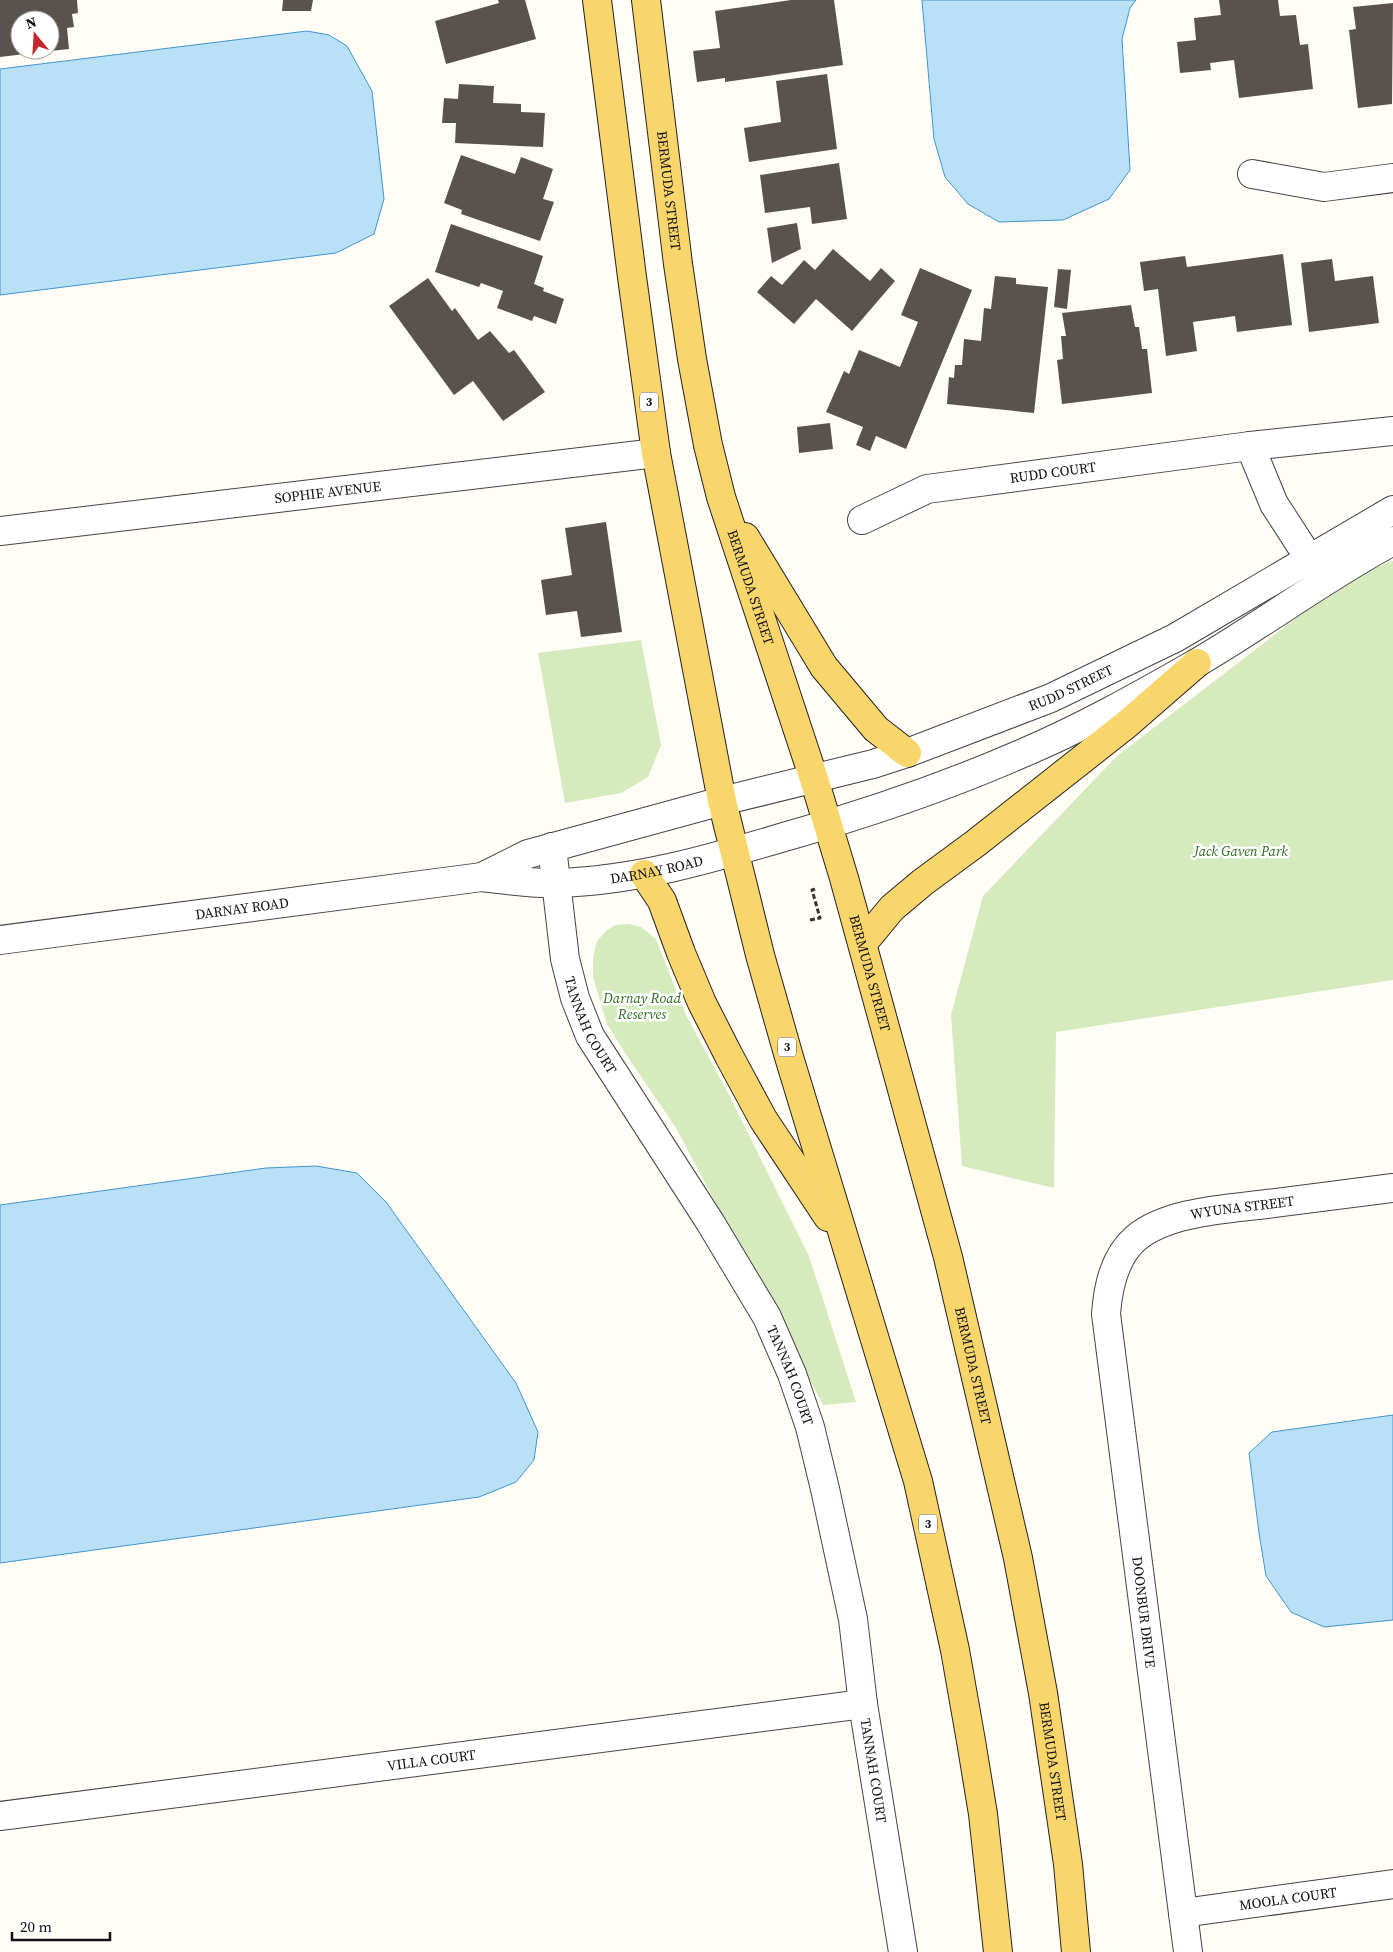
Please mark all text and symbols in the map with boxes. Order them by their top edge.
north arrow [10,10,60,60]
text: N [23,12,39,34]
street label: BERMUDA STREET [652,130,686,252]
road number: 3 [640,392,658,412]
street label: RUDD COURT [1008,457,1098,488]
street label: SOPHIE AVENUE [273,476,382,508]
street label: BERMUDA STREET [722,527,779,648]
street label: RUDD STREET [1025,659,1117,716]
park label: Jack Gaven Park [1192,841,1288,861]
street label: DARNAY ROAD [609,850,705,889]
street label: DARNAY ROAD [194,892,290,924]
street label: BERMUDA STREET [845,912,896,1034]
street label: TANNAH COURT [560,974,622,1078]
park label: Darnay Road Reserves [602,988,682,1024]
road number: 3 [778,1038,796,1056]
street label: WYUNA STREET [1188,1191,1296,1224]
street label: BERMUDA STREET [950,1305,997,1427]
street label: TANNAH COURT [762,1322,819,1428]
road number: 3 [919,1515,937,1534]
street label: DOONBUR DRIVE [1127,1555,1161,1669]
street label: BERMUDA STREET [1034,1701,1072,1823]
street label: TANNAH COURT [855,1717,892,1825]
street label: VILLA COURT [386,1744,477,1776]
street label: MOOLA COURT [1238,1882,1339,1915]
scale bar [12,1910,110,1942]
text: 20 m [20,1916,52,1937]

